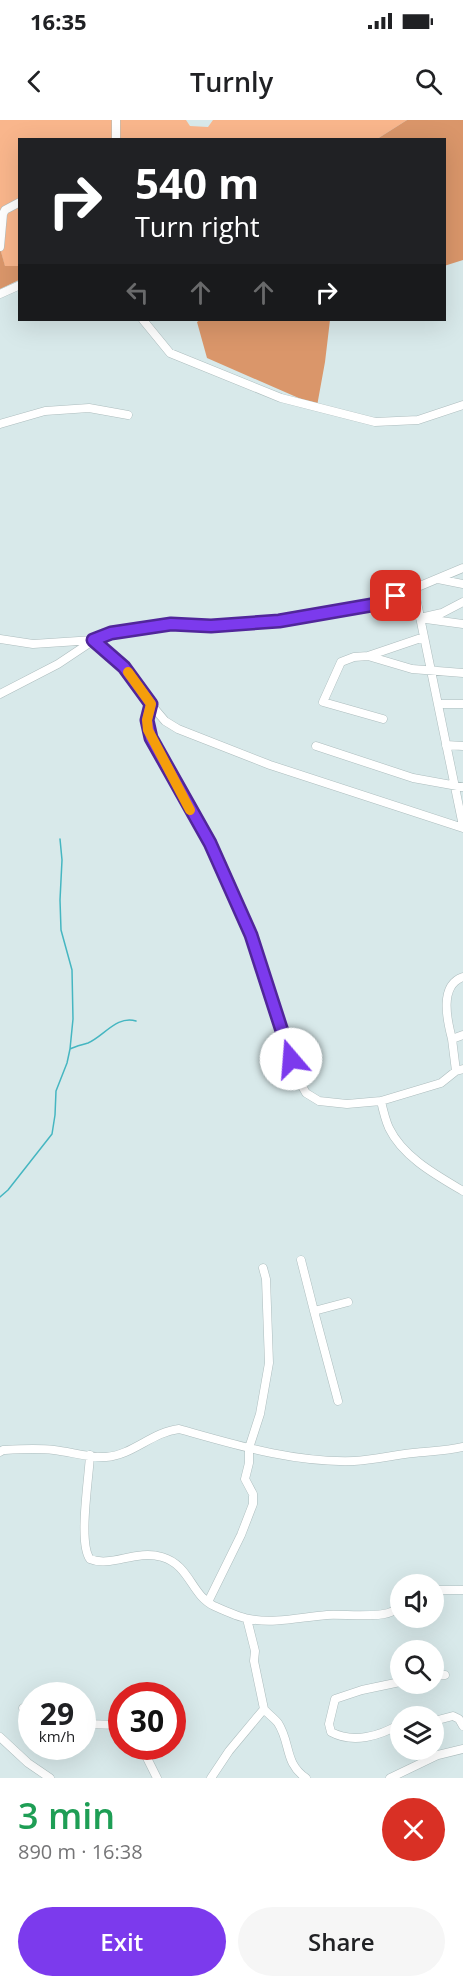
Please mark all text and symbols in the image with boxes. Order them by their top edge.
text: 16:35 [30,6,87,36]
text: Turnly [190,63,273,100]
icon: back [18,65,51,98]
icon: search [412,65,445,98]
text: 540 m [135,154,259,211]
icon: right [36,162,114,240]
text: Turn right [135,208,260,245]
icon: left [121,276,154,309]
icon: ahead [184,276,217,309]
icon: ahead [247,276,280,309]
icon: right [310,276,343,309]
pin [370,570,421,621]
icon: arrive [379,579,412,612]
position arrow [259,1027,323,1091]
map controls [390,1574,444,1760]
button: sound [390,1574,444,1628]
button: search [390,1640,444,1694]
speed limit sign: 30 [108,1682,186,1760]
text: 29 [40,1693,74,1734]
button: layers [390,1706,444,1760]
text: km/h [39,1726,75,1746]
text: 3 min [18,1791,115,1840]
button: close [382,1798,445,1861]
text: 890 m · 16:38 [18,1838,143,1865]
button: Exit [18,1907,226,1976]
button: Share [238,1907,445,1976]

